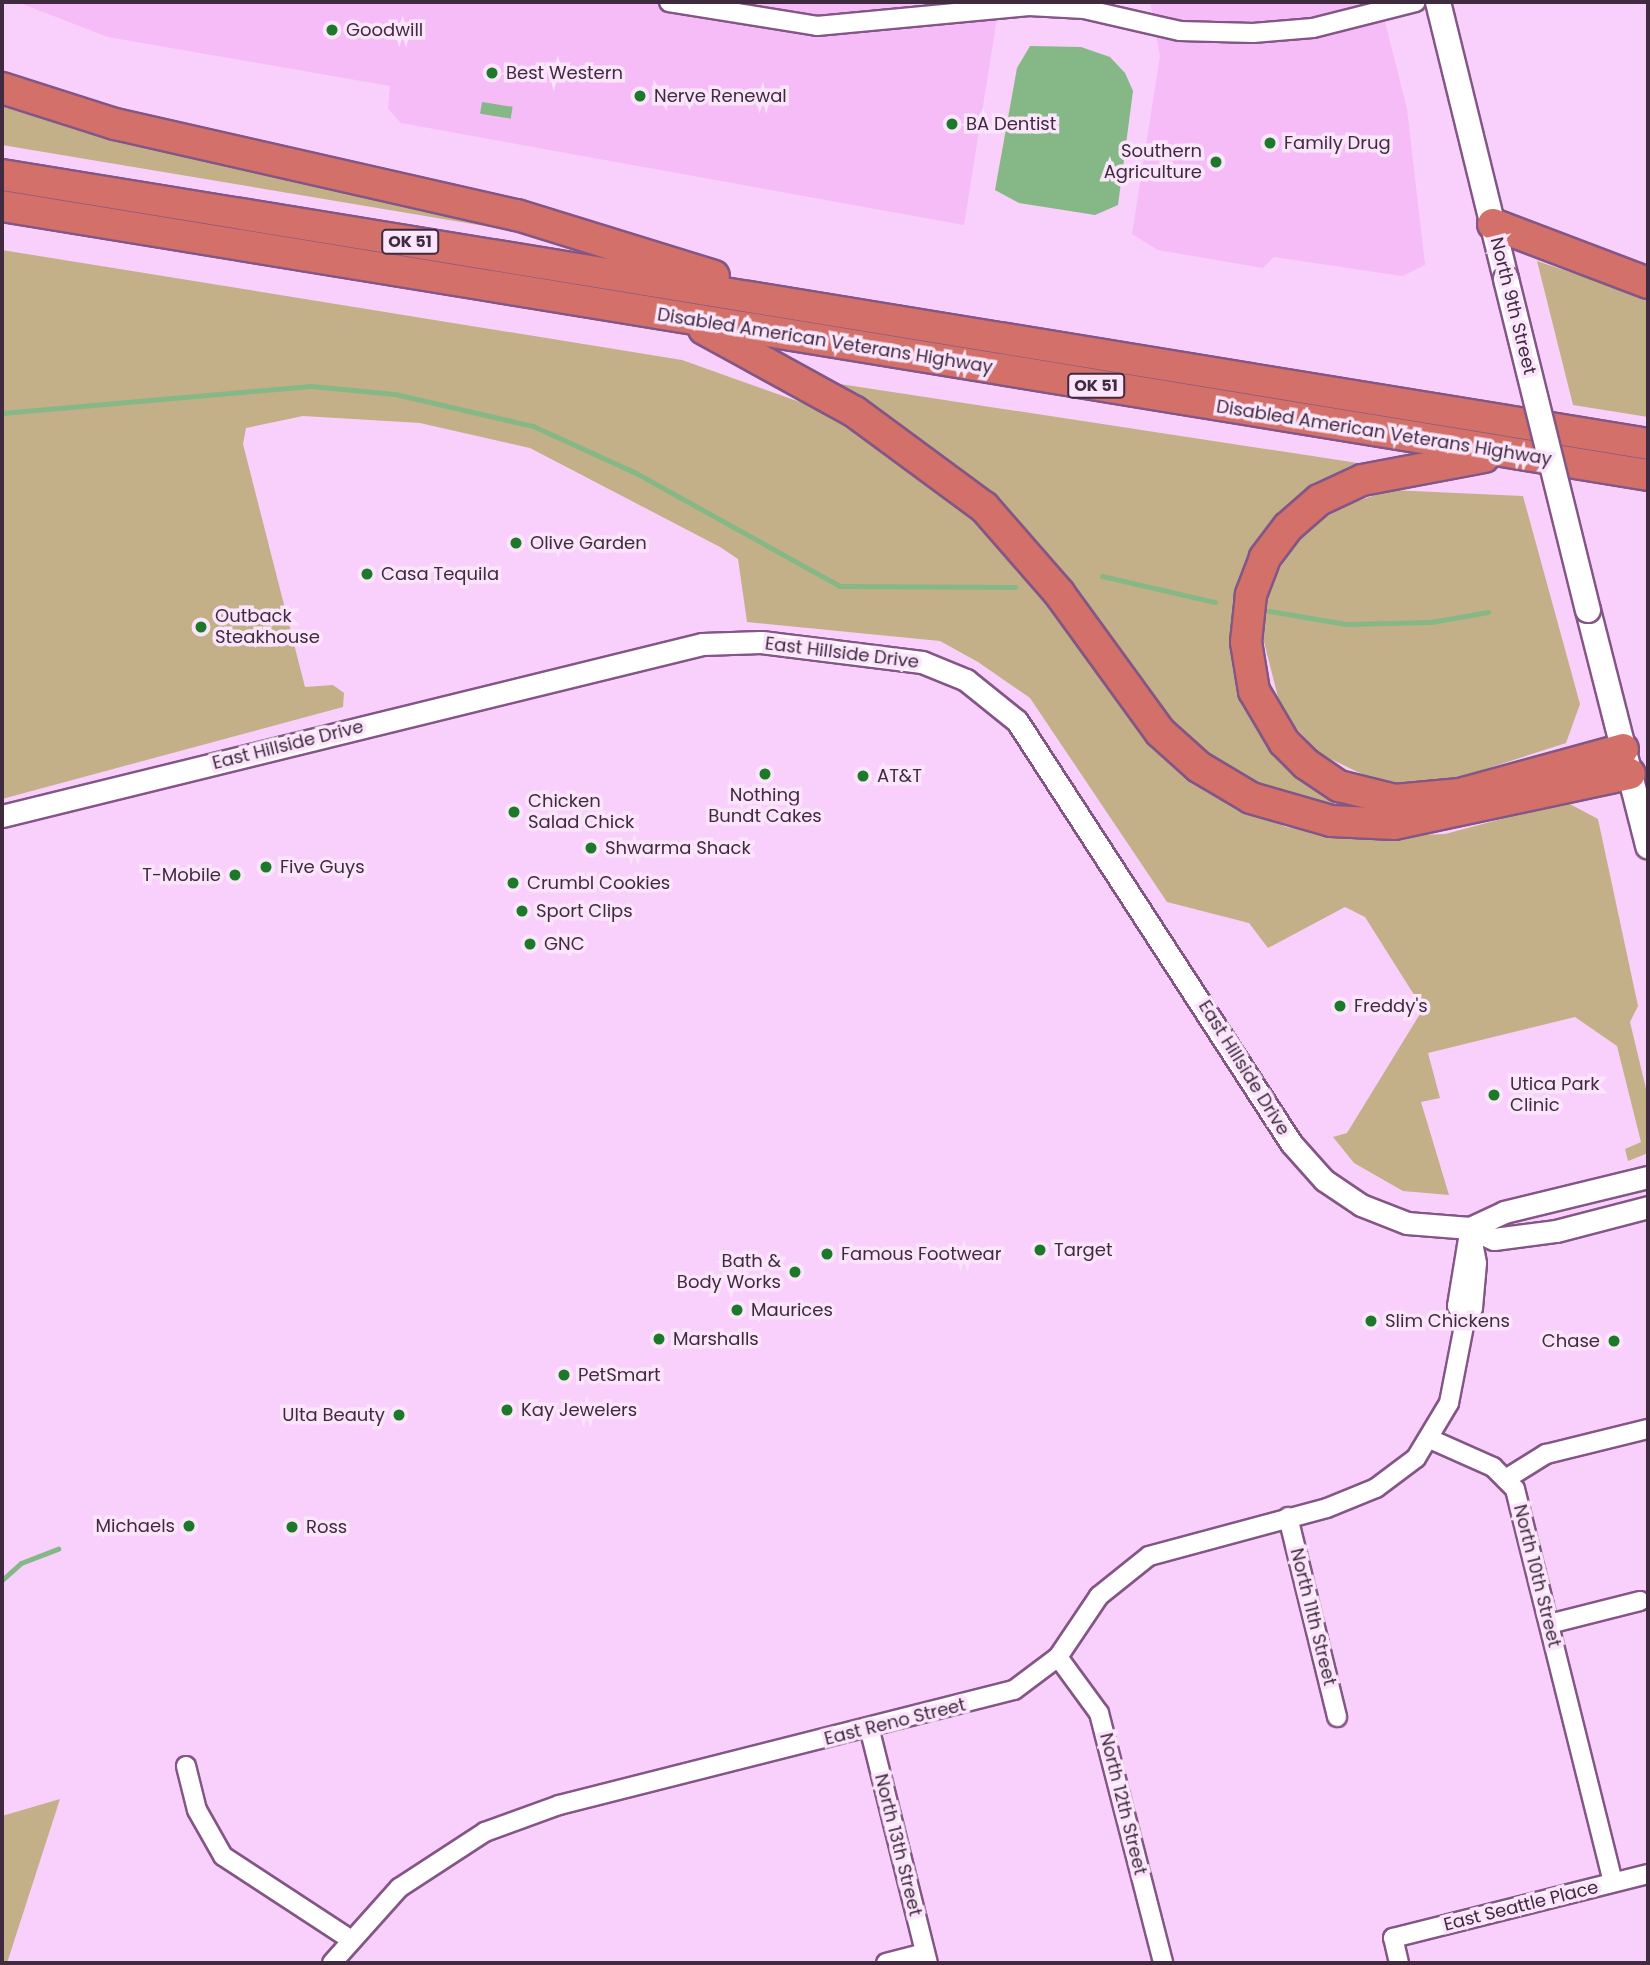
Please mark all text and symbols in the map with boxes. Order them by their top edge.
place label: Goodwill [346,19,423,41]
marker: Goodwill [324,22,340,38]
place label: Best Western [506,62,623,84]
marker: Best Western [484,65,500,81]
place label: Nerve Renewal [654,85,787,107]
marker: Nerve Renewal [632,88,648,104]
place label: BA Dentist [966,113,1056,135]
marker: BA Dentist [944,116,960,132]
place label: Family Drug [1284,132,1391,154]
marker: Family Drug [1262,135,1278,151]
place label: Southern Agriculture [1104,141,1202,184]
marker: Southern Agriculture [1208,154,1224,170]
road number: OK 51 [380,230,440,254]
street label: North 9th Street [1486,235,1540,377]
street label: Disabled American Veterans Highway [656,304,994,378]
road number: OK 51 [1066,374,1126,398]
street label: Disabled American Veterans Highway [1215,396,1553,470]
place label: Olive Garden [530,532,647,554]
marker: Olive Garden [508,535,524,551]
place label: Casa Tequila [381,563,499,585]
marker: Casa Tequila [359,566,375,582]
place label: Outback Steakhouse [215,606,320,648]
marker: Outback Steakhouse [193,619,209,635]
street label: East Hillside Drive [764,633,920,673]
street label: East Hillside Drive [210,716,366,774]
place label: AT&T [877,765,922,787]
marker: Nothing Bundt Cakes [757,766,773,782]
marker: AT&T [855,768,871,784]
place label: Nothing Bundt Cakes [708,785,822,828]
place label: Chicken Salad Chick [528,791,634,834]
marker: Chicken Salad Chick [506,804,522,820]
place label: Shwarma Shack [605,837,751,859]
marker: Shwarma Shack [583,840,599,856]
place label: Five Guys [280,856,365,878]
marker: Five Guys [258,859,274,875]
place label: T-Mobile [142,864,221,886]
marker: T-Mobile [227,867,243,883]
place label: Crumbl Cookies [527,872,670,894]
marker: Crumbl Cookies [505,875,521,891]
place label: Sport Clips [536,900,633,922]
marker: Sport Clips [514,903,530,919]
place label: GNC [544,933,585,955]
marker: GNC [522,936,538,952]
place label: Freddy's [1354,995,1428,1017]
street label: East Hillside Drive [1194,997,1294,1139]
marker: Freddy's [1332,998,1348,1014]
place label: Utica Park Clinic [1510,1074,1600,1116]
marker: Utica Park Clinic [1484,1085,1504,1105]
place label: Target [1054,1239,1112,1261]
marker: Target [1032,1242,1048,1258]
place label: Famous Footwear [841,1243,1001,1265]
marker: Famous Footwear [819,1246,835,1262]
place label: Bath & Body Works [677,1251,781,1294]
marker: Bath & Body Works [787,1264,803,1280]
place label: Maurices [751,1299,833,1321]
marker: Maurices [729,1302,745,1318]
place label: Slim Chickens [1385,1310,1510,1332]
marker: Slim Chickens [1363,1313,1379,1329]
place label: Marshalls [673,1328,759,1350]
place label: Chase [1542,1330,1600,1352]
marker: Marshalls [651,1331,667,1347]
marker: Chase [1606,1333,1622,1349]
place label: PetSmart [578,1364,661,1386]
marker: PetSmart [556,1367,572,1383]
place label: Kay Jewelers [521,1399,637,1421]
marker: Kay Jewelers [499,1402,515,1418]
place label: Ulta Beauty [282,1404,385,1426]
marker: Ulta Beauty [391,1407,407,1423]
street label: North 10th Street [1509,1502,1565,1650]
place label: Michaels [95,1515,175,1537]
place label: Ross [306,1516,347,1538]
marker: Michaels [181,1518,197,1534]
marker: Ross [284,1519,300,1535]
street label: North 11th Street [1285,1546,1341,1688]
street label: East Reno Street [822,1694,968,1750]
street label: North 12th Street [1095,1731,1151,1877]
street label: North 13th Street [870,1772,926,1918]
street label: East Seattle Place [1441,1876,1601,1936]

